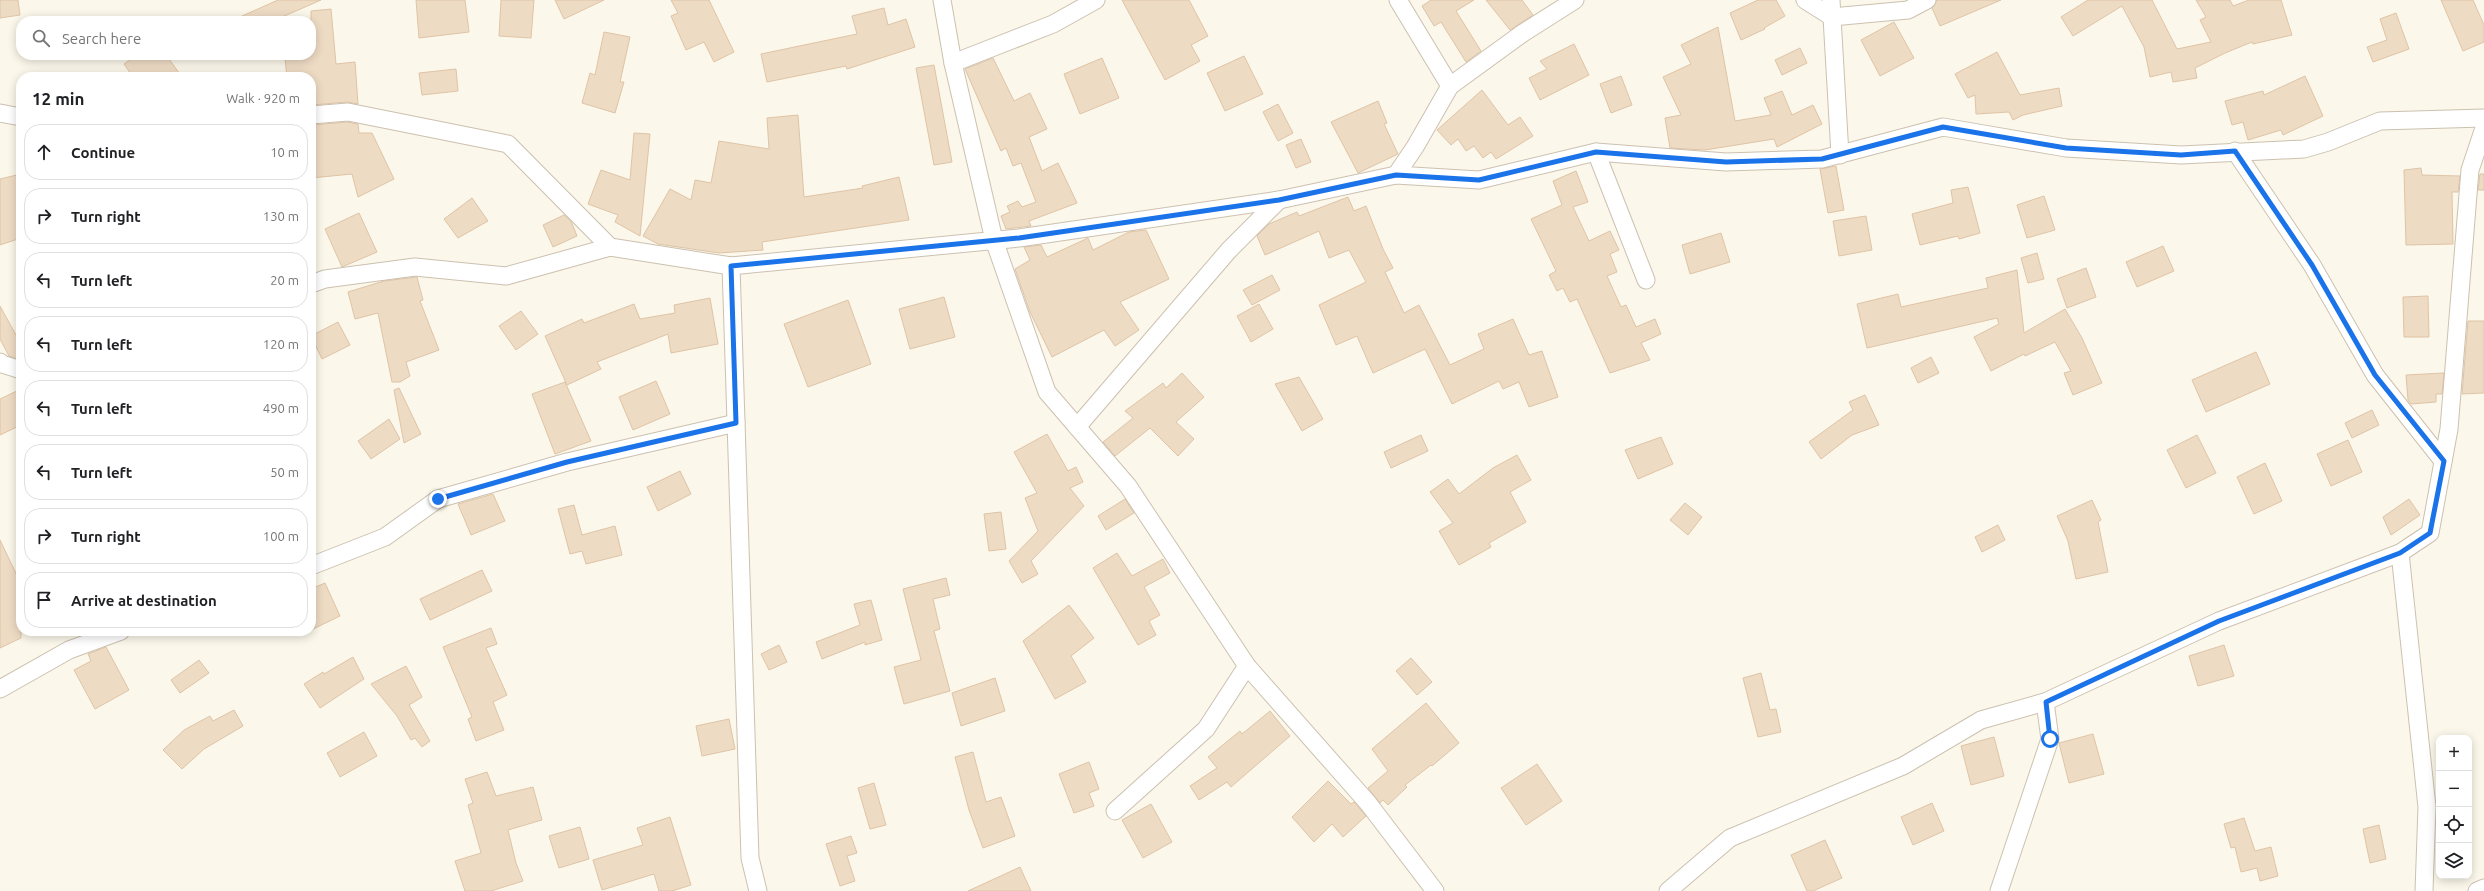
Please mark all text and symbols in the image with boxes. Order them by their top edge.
search box [16,16,316,60]
icon: search [30,27,52,49]
text: Search here [62,30,141,47]
text: 12 min [32,89,85,108]
text: Walk · 920 m [226,91,300,105]
icon: ahead [33,141,55,163]
text: Continue [71,144,135,161]
text: 10 m [270,145,299,159]
icon: right [33,205,55,227]
text: Turn right [71,208,141,225]
text: 130 m [263,209,299,223]
icon: left [33,269,55,291]
text: Turn left [71,272,132,289]
text: 20 m [270,273,299,287]
icon: left [33,333,55,355]
text: Turn left [71,336,132,353]
text: 120 m [263,337,299,351]
icon: left [33,397,55,419]
text: Turn left [71,400,132,417]
text: 490 m [263,401,299,415]
icon: left [33,461,55,483]
text: Turn left [71,464,132,481]
text: 50 m [270,465,299,479]
route end [429,490,447,508]
icon: right [33,525,55,547]
text: Turn right [71,528,141,545]
text: 100 m [263,529,299,543]
icon: arrive [33,589,55,611]
text: Arrive at destination [71,592,217,609]
route start [2041,730,2059,748]
map controls [2436,735,2472,879]
button: + [2436,735,2472,771]
button: − [2436,771,2472,807]
button: locate [2436,807,2472,843]
button: layers [2436,843,2472,879]

